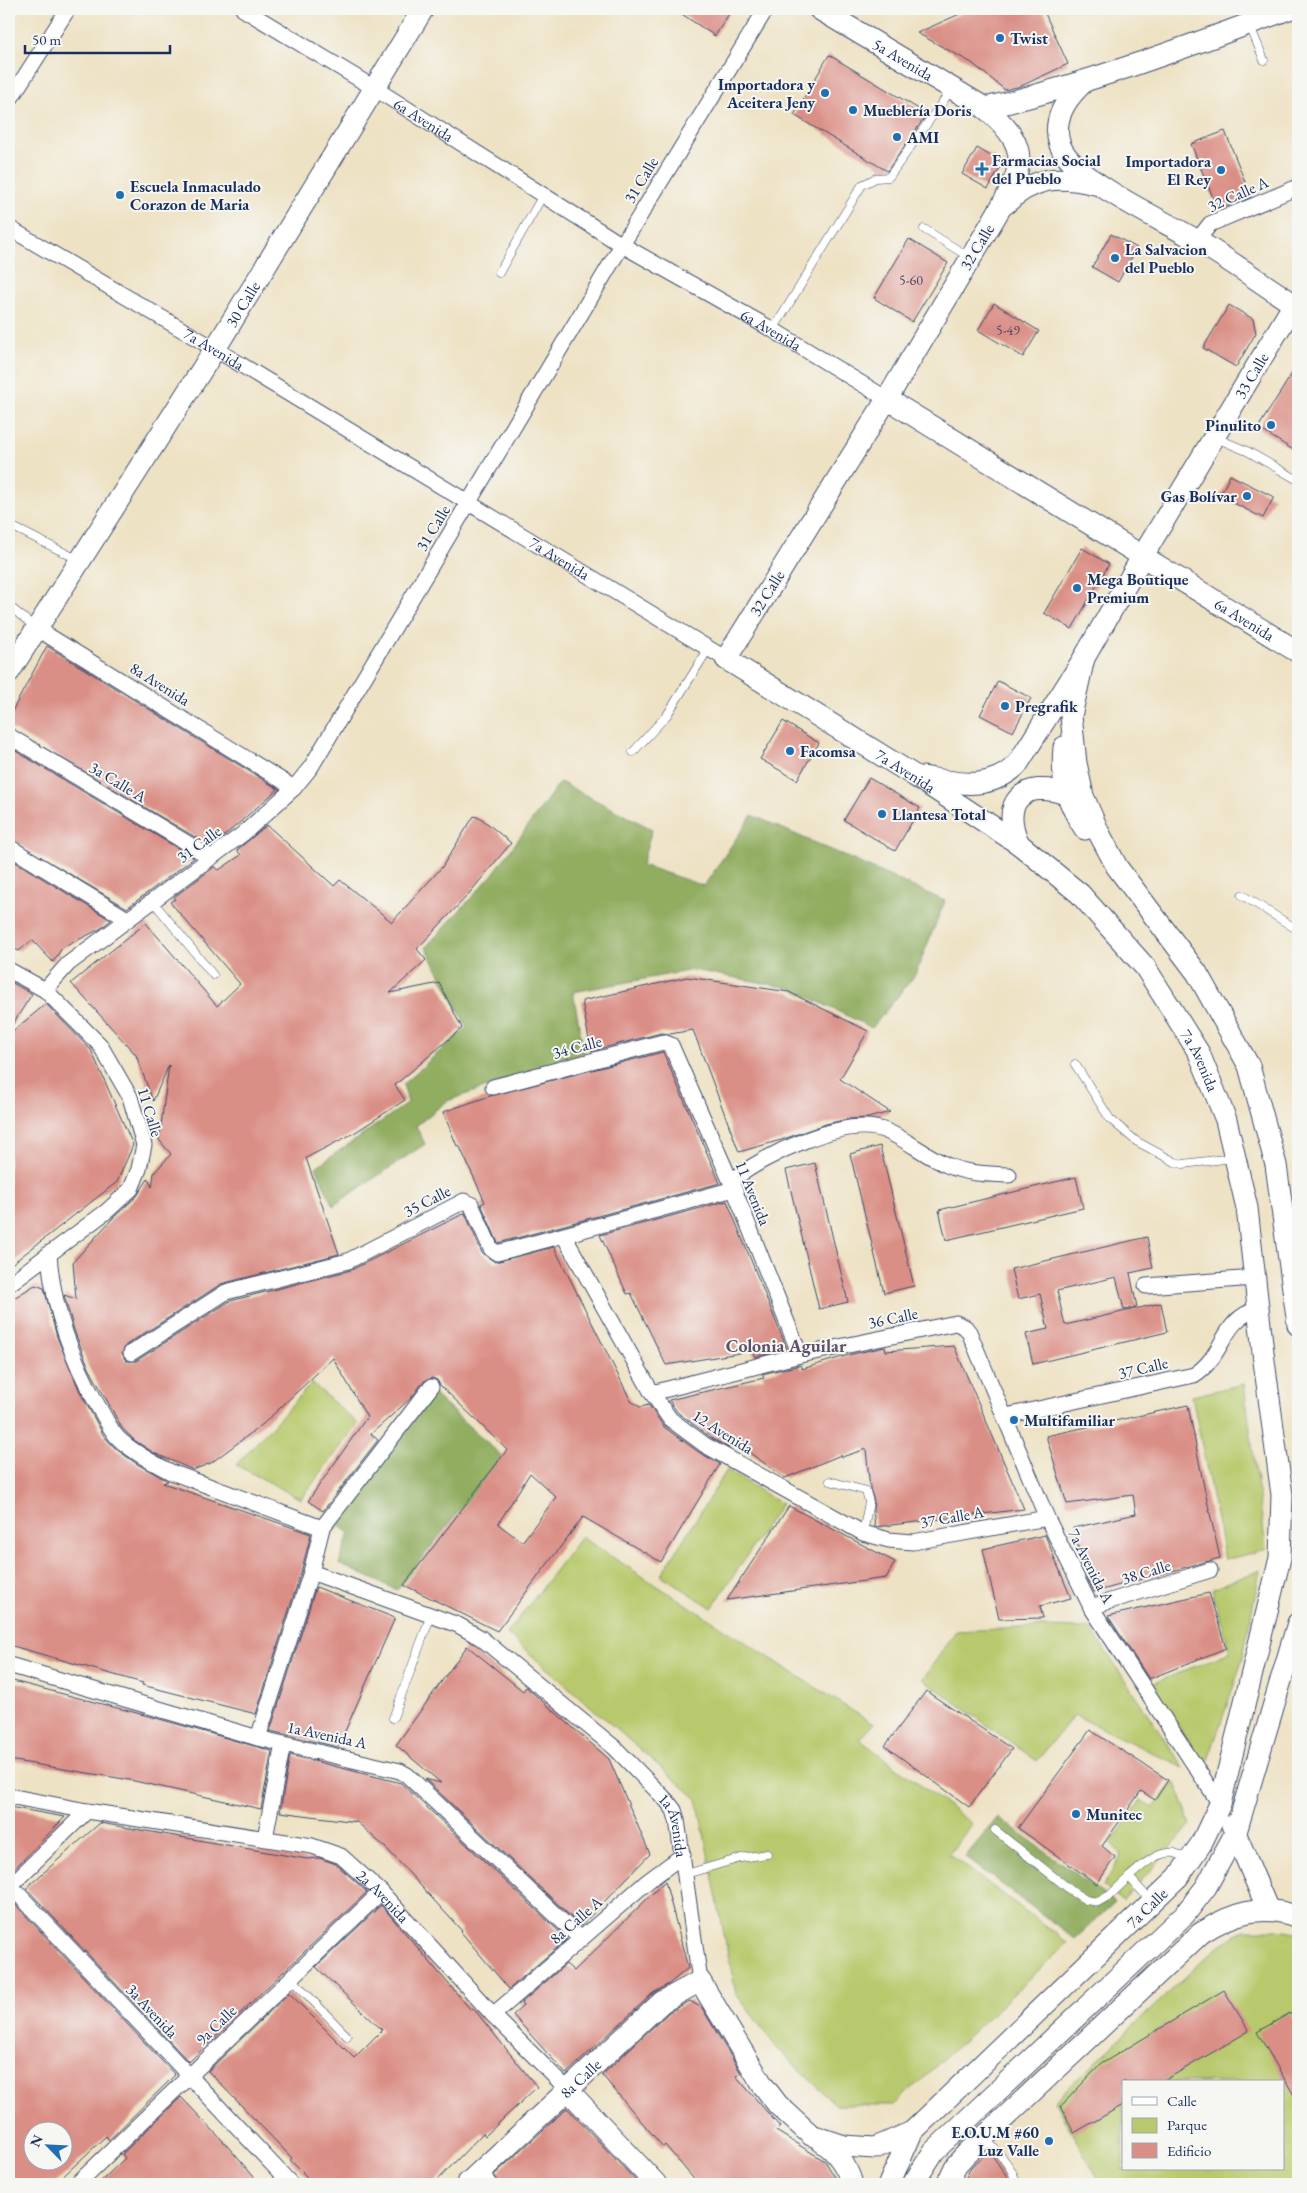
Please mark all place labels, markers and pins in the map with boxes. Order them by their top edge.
place label: Twist [1010,28,1048,49]
marker: Twist [994,32,1006,44]
place label: Importadora y Aceitera Jeny [718,74,815,113]
marker: Importadora y Aceitera Jeny [819,87,831,99]
place label: Mueblería Doris [863,100,972,121]
marker: Mueblería Doris [847,104,859,116]
place label: AMI [906,127,939,148]
marker: AMI [891,131,903,143]
place label: Farmacias Social del Pueblo [992,150,1101,189]
place label: Importadora El Rey [1126,151,1212,190]
marker: Farmacias Social del Pueblo [976,163,988,175]
marker: Importadora El Rey [1215,164,1227,176]
place label: Escuela Inmaculado Corazon de Maria [130,176,261,215]
marker: Escuela Inmaculado Corazon de Maria [114,189,126,201]
place label: La Salvacion del Pueblo [1125,239,1207,278]
marker: La Salvacion del Pueblo [1109,252,1121,264]
place label: Pinulito [1205,415,1261,436]
marker: Pinulito [1265,419,1277,431]
place label: Gas Bolívar [1161,486,1237,507]
marker: Gas Bolívar [1241,490,1253,502]
place label: Mega Boutique Premium [1087,569,1189,608]
marker: Mega Boutique Premium [1071,582,1083,594]
place label: Pregrafik [1015,696,1078,717]
marker: Pregrafik [999,700,1011,712]
place label: Facomsa [800,741,857,762]
marker: Facomsa [784,745,796,757]
place label: Llantesa Total [892,804,986,825]
marker: Llantesa Total [876,808,888,820]
place label: Multifamiliar [1024,1410,1116,1431]
marker: Multifamiliar [1008,1414,1020,1426]
place label: Munitec [1086,1804,1143,1825]
marker: Munitec [1070,1808,1082,1820]
place label: E.O.U.M #60 Luz Valle [952,2122,1040,2161]
marker: E.O.U.M #60 Luz Valle [1043,2135,1055,2147]

